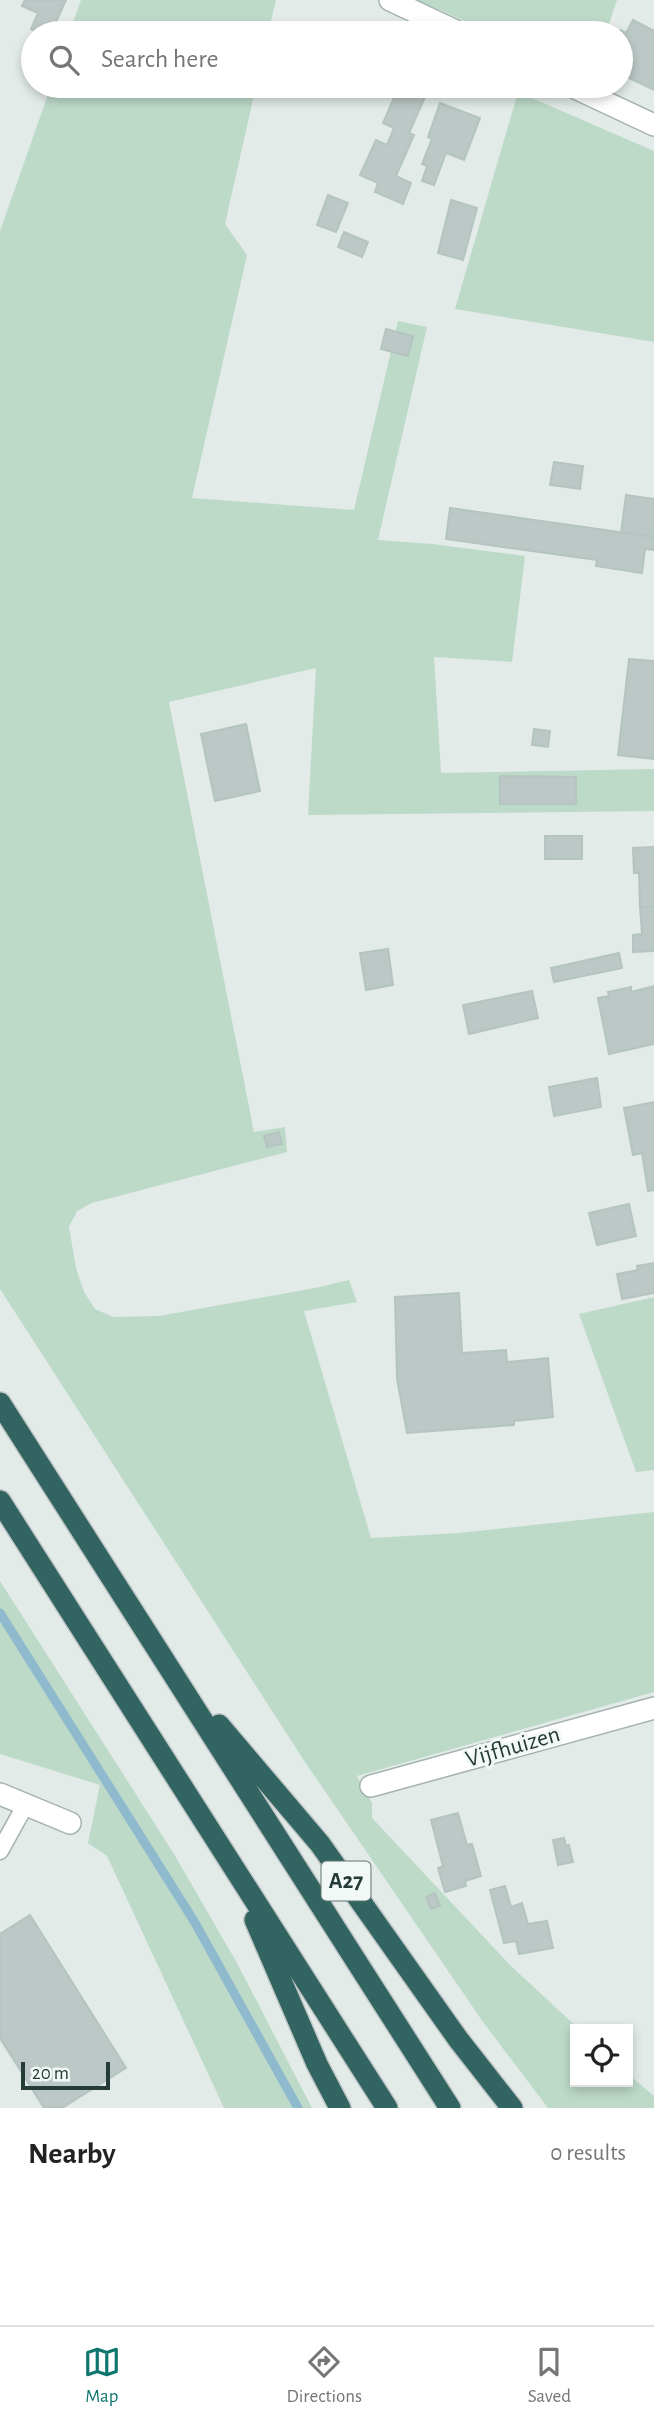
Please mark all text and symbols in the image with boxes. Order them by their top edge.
search box [21,21,633,98]
icon: search [45,41,83,79]
text: Search here [101,46,219,72]
street label: Vijfhuizen [463,1722,563,1772]
road number: A27 [322,1862,370,1900]
map controls [570,2024,633,2087]
button: locate [570,2024,633,2087]
scale bar [21,2059,110,2091]
text: 20 m [32,2064,69,2083]
text: Nearby [28,2139,116,2169]
text: 0 results [550,2142,626,2165]
tab: Map [83,2343,121,2408]
tab: Directions [286,2343,362,2408]
tab: Saved [528,2343,571,2408]

